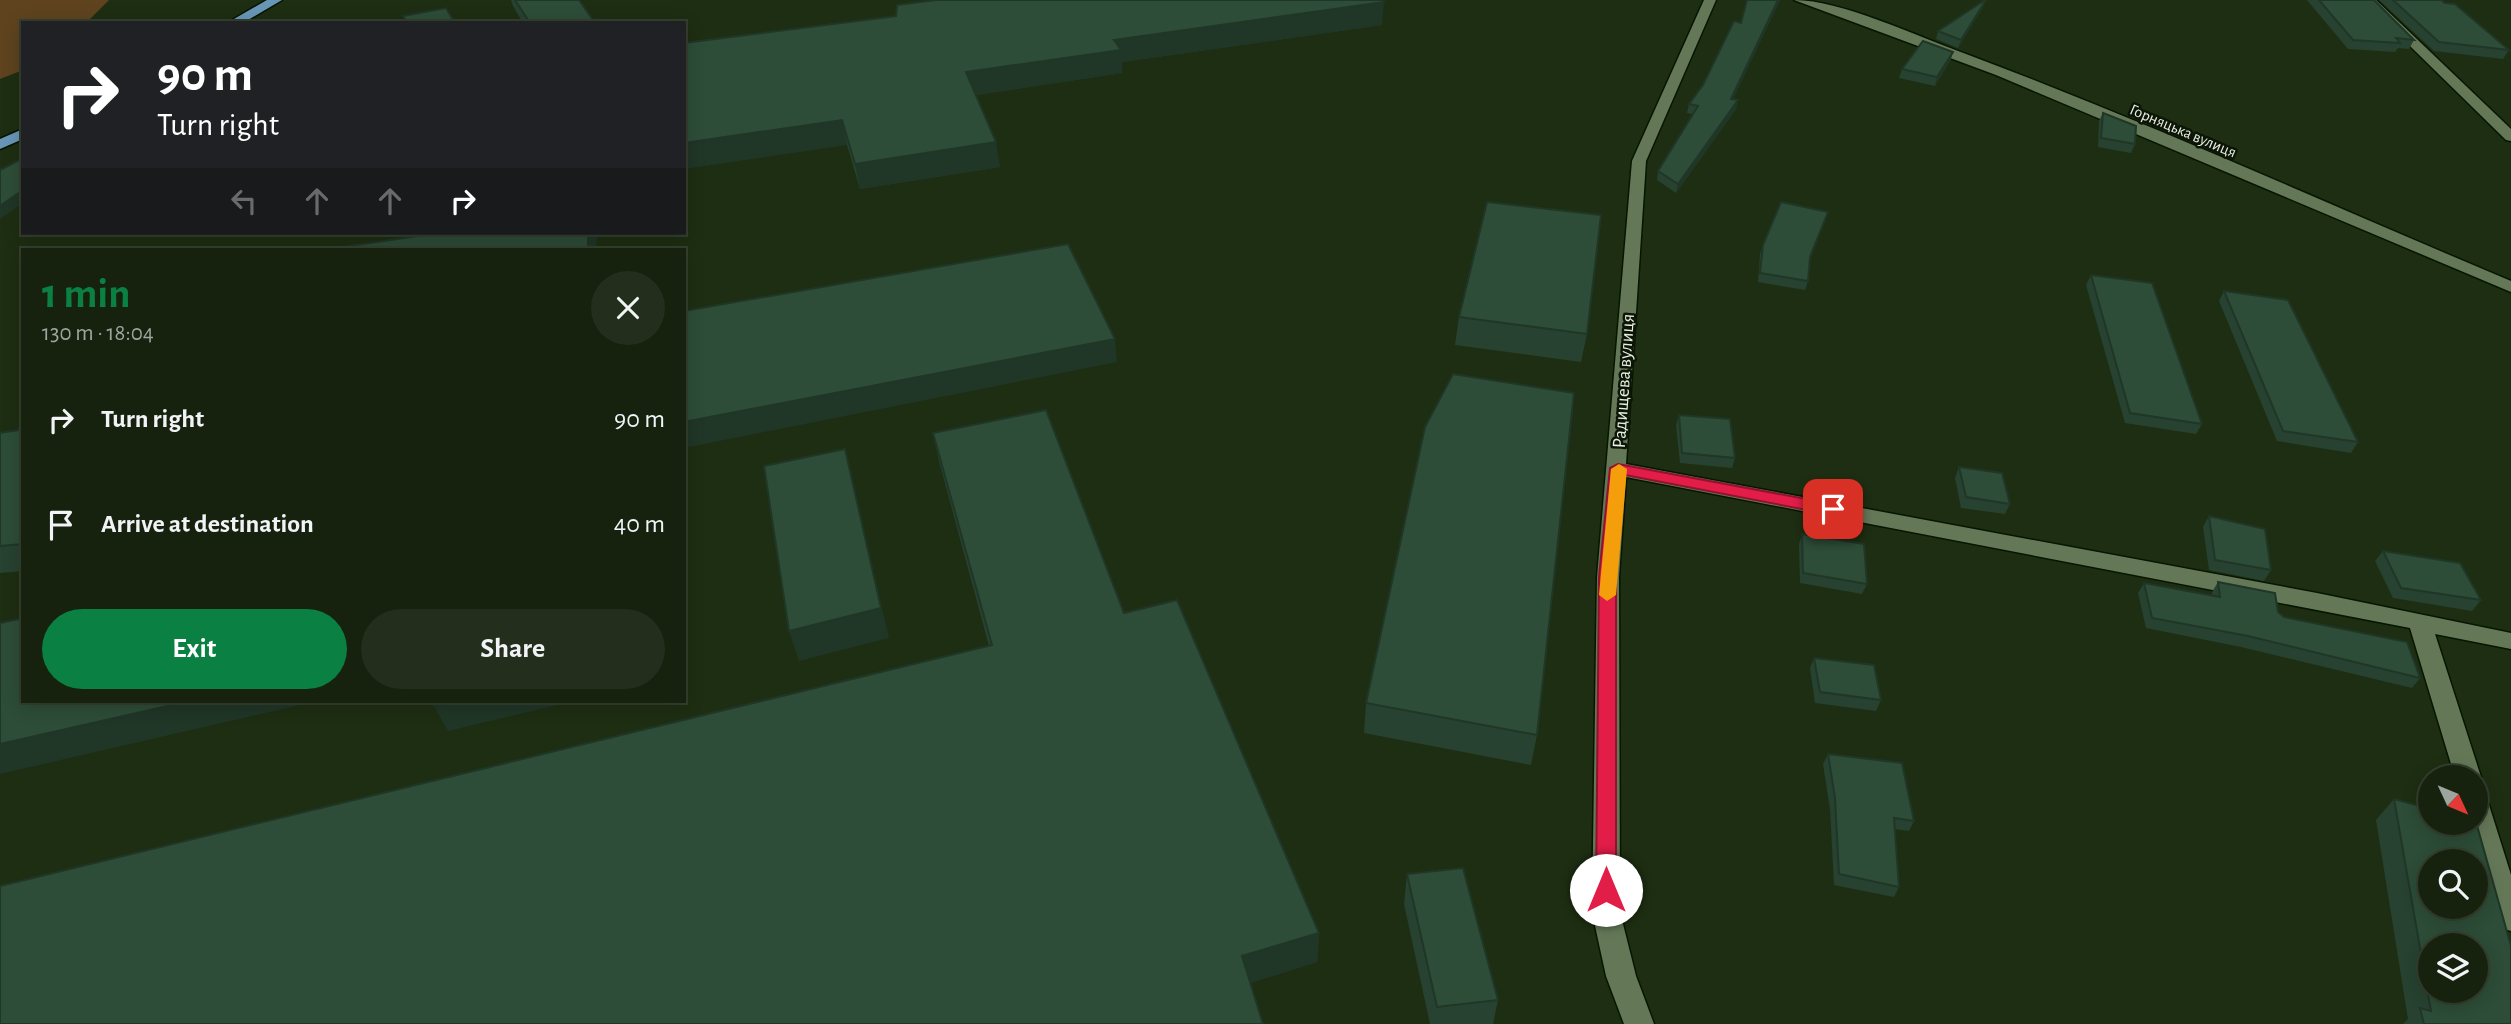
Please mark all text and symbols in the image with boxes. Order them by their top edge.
icon: right [42,49,133,140]
text: 90 m [157,51,253,100]
street label: Горняцька вулиця [2127,101,2239,162]
text: Turn right [157,109,279,141]
icon: left [225,182,263,220]
icon: ahead [298,182,336,220]
icon: ahead [371,182,409,220]
icon: right [444,182,482,220]
button: close [591,271,665,345]
text: 1 min [42,273,131,315]
street label: Радищева вулиця [1610,313,1638,449]
text: 130 m · 18:04 [42,322,154,345]
icon: right [42,401,80,439]
text: Turn right [101,406,204,432]
text: 90 m [614,406,665,432]
pin [1803,479,1863,539]
icon: arrive [1814,490,1852,528]
icon: arrive [42,506,80,544]
text: Arrive at destination [101,511,314,537]
text: 40 m [614,511,665,537]
button: Exit [42,609,347,689]
button: Share [361,609,665,689]
north arrow [2418,765,2488,835]
map controls [2418,765,2488,1003]
button: search [2418,849,2488,919]
position arrow [1569,853,1643,927]
button: layers [2418,933,2488,1003]

